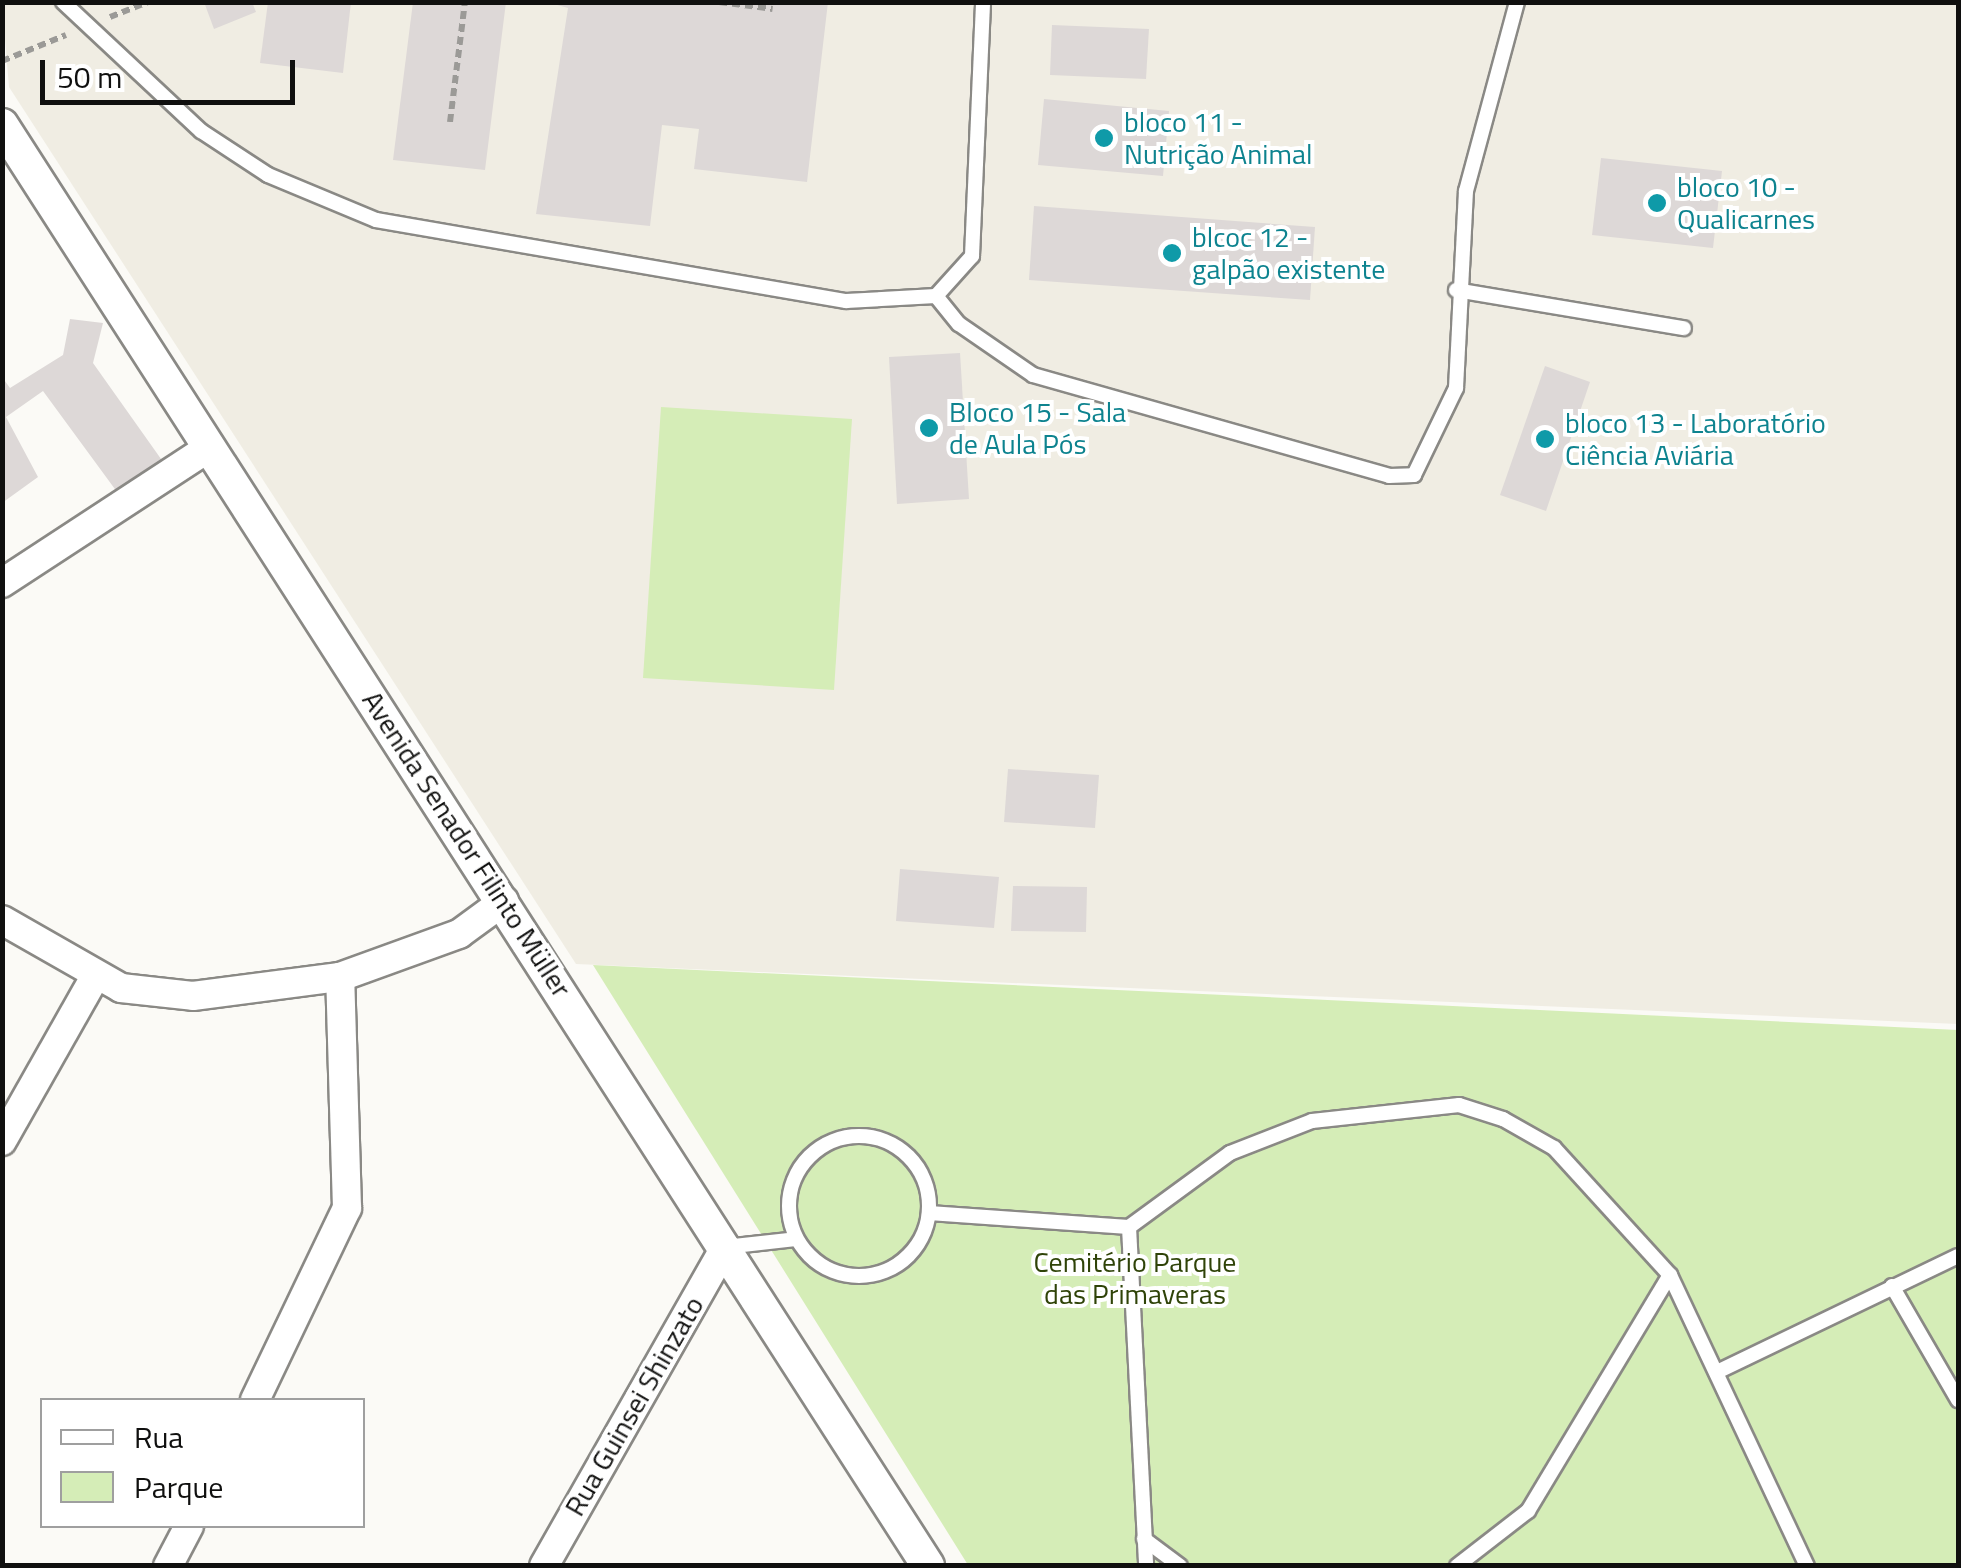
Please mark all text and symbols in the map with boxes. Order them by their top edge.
scale bar [45,40,300,102]
text: 50 m [57,54,122,100]
place label: bloco 11 - Nutrição Animal [1124,105,1312,171]
marker: bloco 11 - Nutrição Animal [1093,127,1115,149]
place label: bloco 10 - Qualicarnes [1677,170,1815,236]
marker: bloco 10 - Qualicarnes [1646,192,1668,214]
place label: blcoc 12 - galpão existente [1192,220,1385,286]
marker: blcoc 12 - galpão existente [1161,242,1183,264]
place label: Bloco 15 - Sala de Aula Pós [949,395,1126,461]
place label: bloco 13 - Laboratório Ciência Aviária [1565,406,1826,472]
marker: Bloco 15 - Sala de Aula Pós [918,417,940,439]
marker: bloco 13 - Laboratório Ciência Aviária [1534,428,1556,450]
street label: Avenida Senador Filinto Müller [355,685,579,1003]
park label: Cemitério Parque das Primaveras [1034,1245,1236,1311]
street label: Rua Guinsei Shinzato [558,1290,710,1522]
legend [40,1398,365,1528]
text: Rua [134,1414,183,1460]
text: Parque [134,1464,224,1510]

